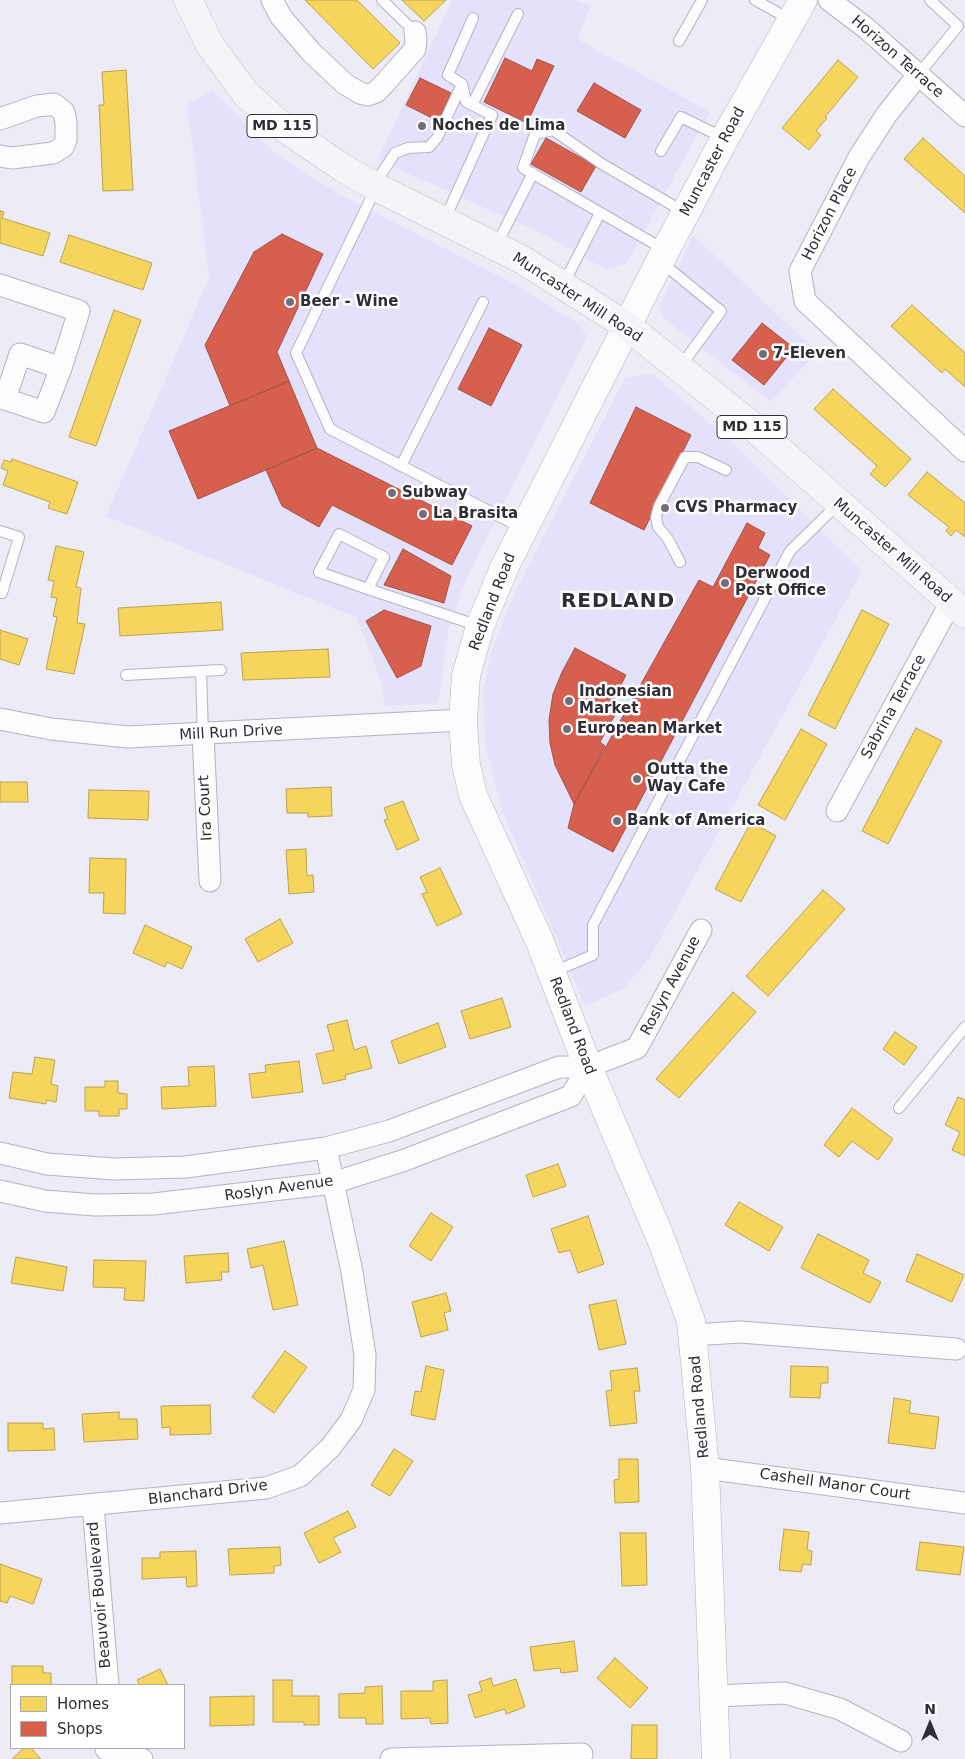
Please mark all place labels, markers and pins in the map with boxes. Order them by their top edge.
place label: Noches de Lima [432,117,565,135]
marker: Noches de Lima [416,120,428,132]
place label: Beer - Wine [300,293,398,311]
marker: Beer - Wine [284,296,296,308]
place label: 7-Eleven [773,345,846,363]
marker: 7-Eleven [757,348,769,360]
place label: Subway [402,484,468,502]
marker: Subway [386,487,398,499]
place label: CVS Pharmacy [675,499,797,517]
marker: CVS Pharmacy [659,502,671,514]
place label: La Brasita [433,505,518,523]
marker: La Brasita [417,508,429,520]
place label: Derwood Post Office [735,565,826,600]
marker: Derwood Post Office [719,577,731,589]
place label: Indonesian Market [579,683,672,718]
marker: Indonesian Market [563,695,575,707]
place label: European Market [577,720,722,738]
marker: European Market [561,723,573,735]
place label: Outta the Way Cafe [647,761,728,796]
marker: Outta the Way Cafe [631,773,643,785]
place label: Bank of America [627,812,765,830]
marker: Bank of America [611,815,623,827]

